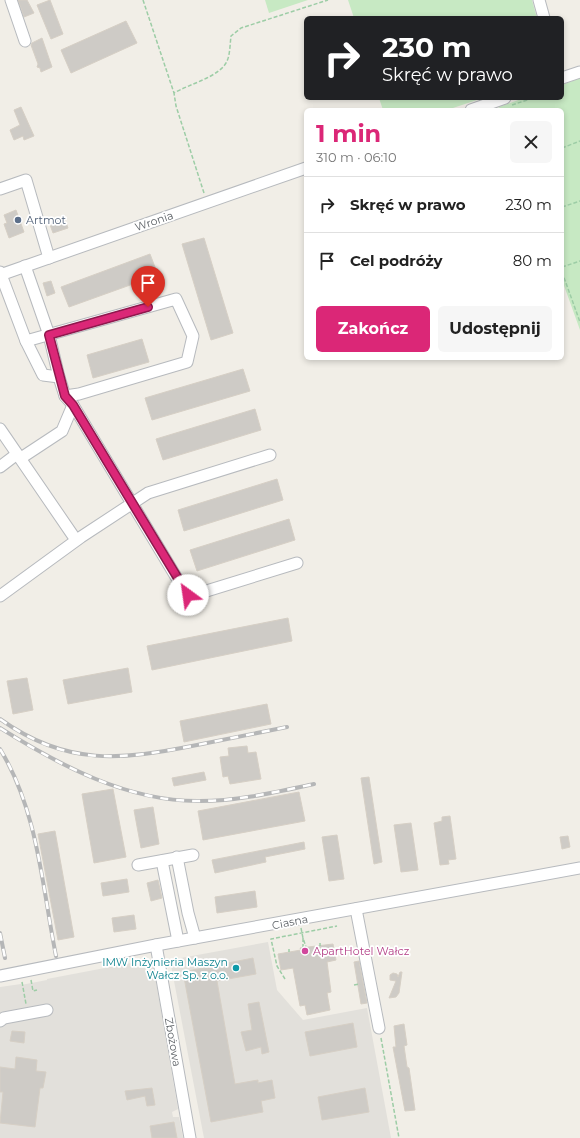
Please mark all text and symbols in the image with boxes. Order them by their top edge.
text: 230 m [382,30,471,64]
icon: right [316,32,368,84]
text: Skręć w prawo [382,64,513,86]
text: 1 min [316,119,381,148]
button: close [510,121,552,163]
text: 310 m · 06:10 [316,149,397,165]
icon: right [316,194,338,216]
text: Skręć w prawo [350,195,466,214]
text: 230 m [505,195,552,214]
street label: Wronia [133,208,175,234]
place label: Artmot [26,213,66,227]
marker: Artmot [13,215,23,225]
icon: arrive [316,250,338,272]
text: Cel podróży [350,251,442,270]
text: 80 m [513,251,552,270]
pin [131,266,165,307]
icon: arrive [137,272,159,294]
button: Zakończ [316,306,430,352]
button: Udostępnij [438,306,552,352]
position arrow [167,574,209,616]
street label: Ciasna [271,912,309,932]
place label: ApartHotel Wałcz [313,944,410,958]
marker: ApartHotel Wałcz [300,946,310,956]
place label: IMW Inżynieria Maszyn Wałcz Sp. z o.o. [102,955,228,982]
marker: IMW Inżynieria Maszyn Wałcz Sp. z o.o. [231,963,241,973]
street label: Zbożowa [162,1016,184,1068]

